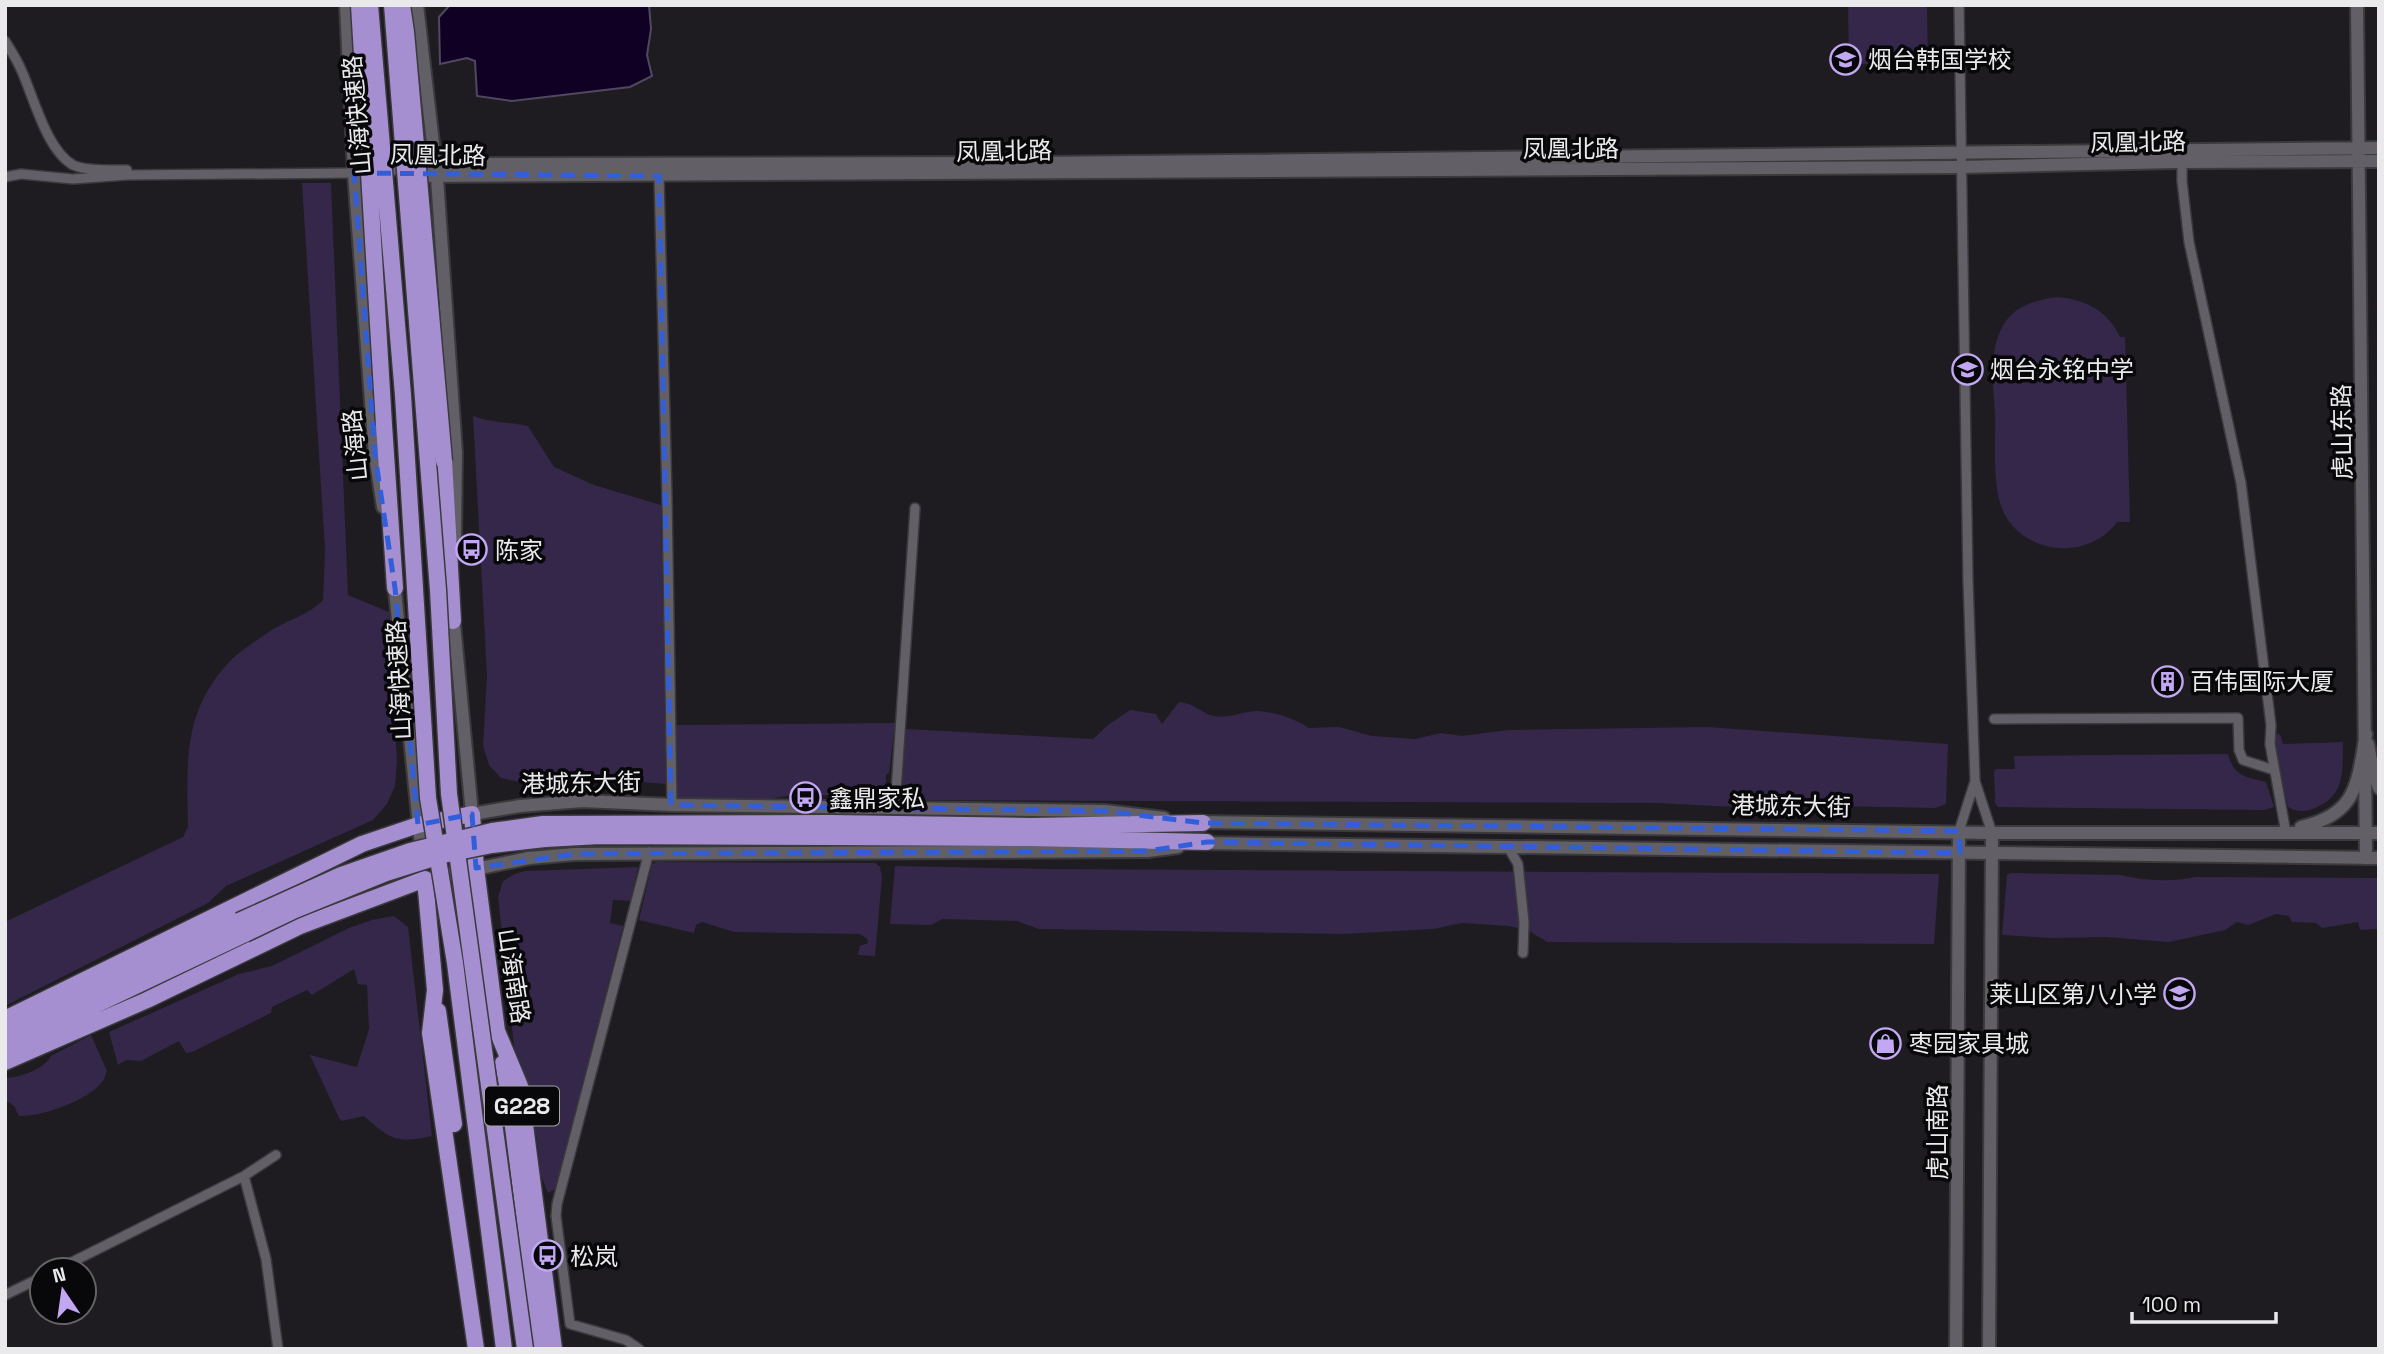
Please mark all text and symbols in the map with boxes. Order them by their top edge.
school or university icon: 烟台韩国学校 [1828,42,1862,76]
place label: 烟台韩国学校 [1868,44,2012,75]
street label: 山海快速路 [336,54,378,176]
street label: 凤凰北路 [2090,126,2186,158]
street label: 凤凰北路 [1523,133,1619,164]
street label: 凤凰北路 [956,135,1052,167]
street label: 凤凰北路 [390,139,486,171]
school or university icon: 烟台永铭中学 [1950,352,1984,386]
place label: 烟台永铭中学 [1990,354,2134,385]
street label: 虎山东路 [2326,384,2358,480]
street label: 山海路 [336,408,374,482]
bus stop icon: 陈家 [455,533,489,567]
place label: 陈家 [495,535,543,566]
street label: 山海快速路 [380,619,418,741]
building icon: 百伟国际大厦 [2150,664,2184,698]
place label: 百伟国际大厦 [2190,666,2334,697]
street label: 港城东大街 [521,766,641,800]
bus stop icon: 鑫鼎家私 [789,781,823,815]
place label: 鑫鼎家私 [829,783,925,814]
street label: 港城东大街 [1731,789,1851,823]
street label: 山海南路 [491,926,537,1026]
school or university icon: 莱山区第八小学 [2163,977,2197,1011]
place label: 莱山区第八小学 [1989,979,2157,1010]
shop icon: 枣园家具城 [1869,1026,1903,1060]
place label: 枣园家具城 [1909,1028,2029,1059]
street label: 虎山南路 [1922,1084,1953,1180]
road number: G228 [485,1086,559,1126]
bus stop icon: 松岚 [530,1239,564,1273]
place label: 松岚 [570,1241,618,1272]
north arrow [28,1256,98,1326]
text: N [50,1261,68,1289]
scale bar [2132,1280,2276,1324]
text: 100 m [2142,1291,2201,1318]

